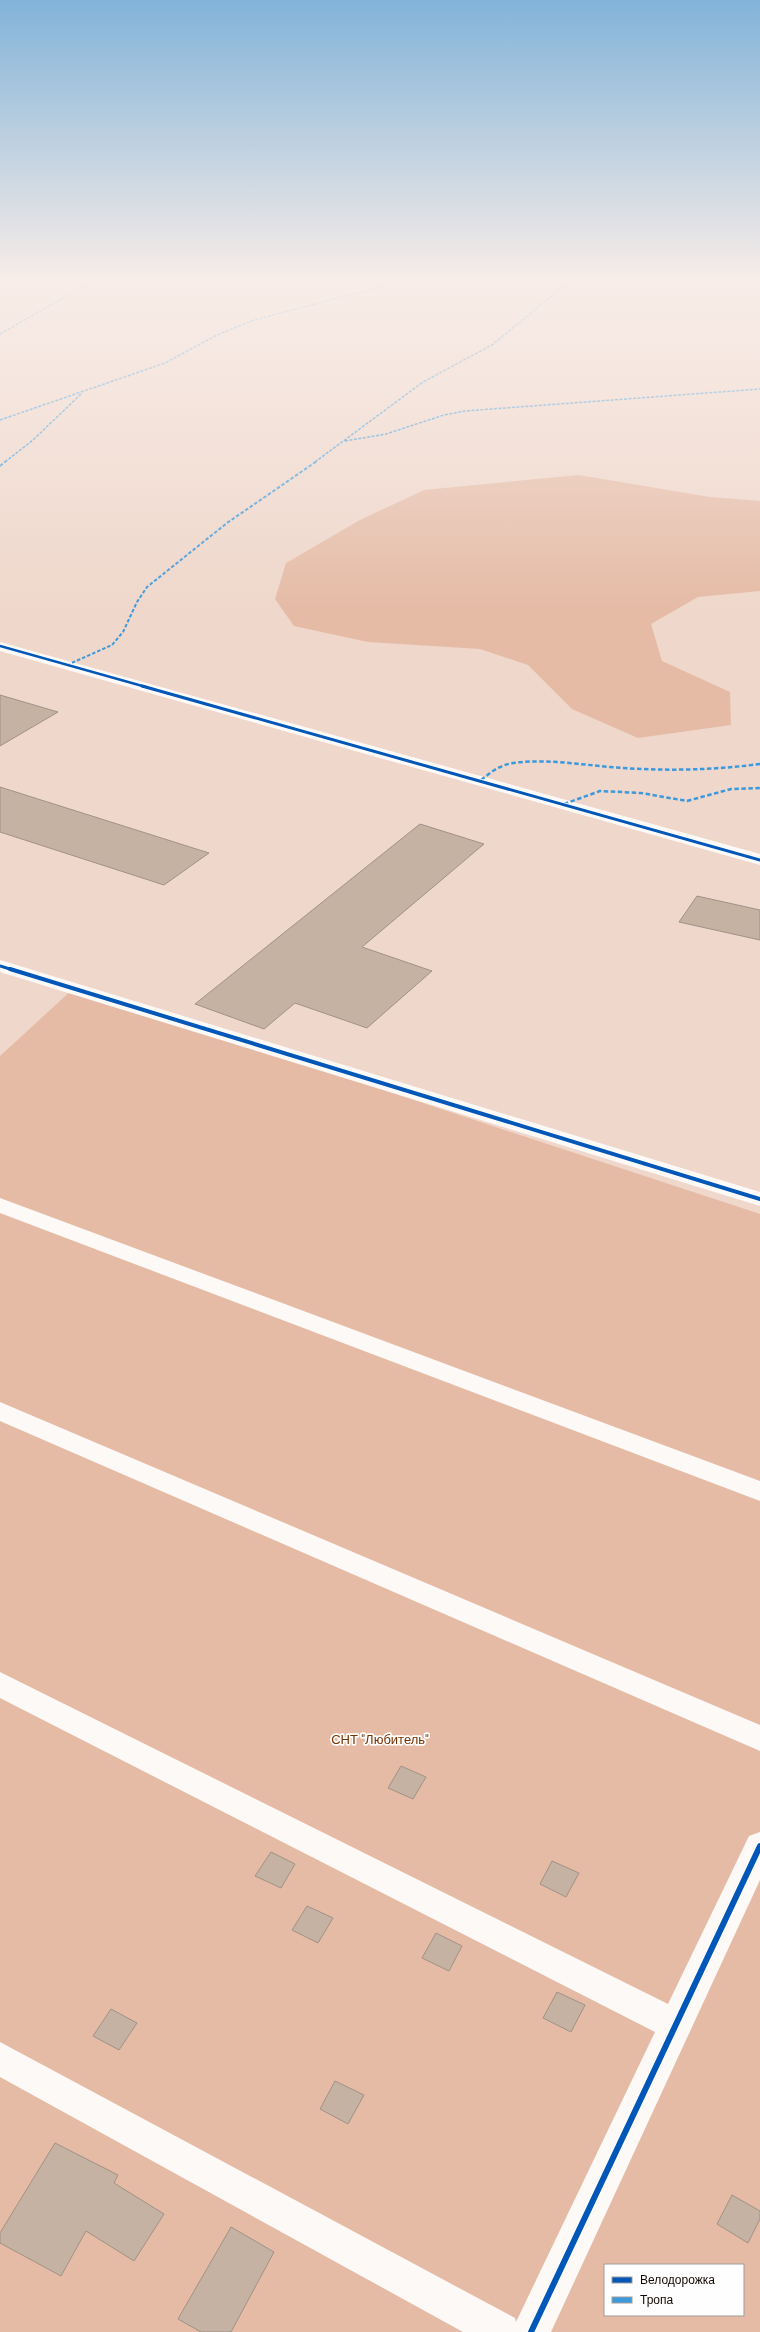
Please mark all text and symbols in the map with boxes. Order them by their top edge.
park label: СНТ "Любитель" [331,1731,429,1748]
legend [604,2264,744,2316]
text: Велодорожка [640,2272,715,2288]
text: Тропа [640,2292,674,2308]

